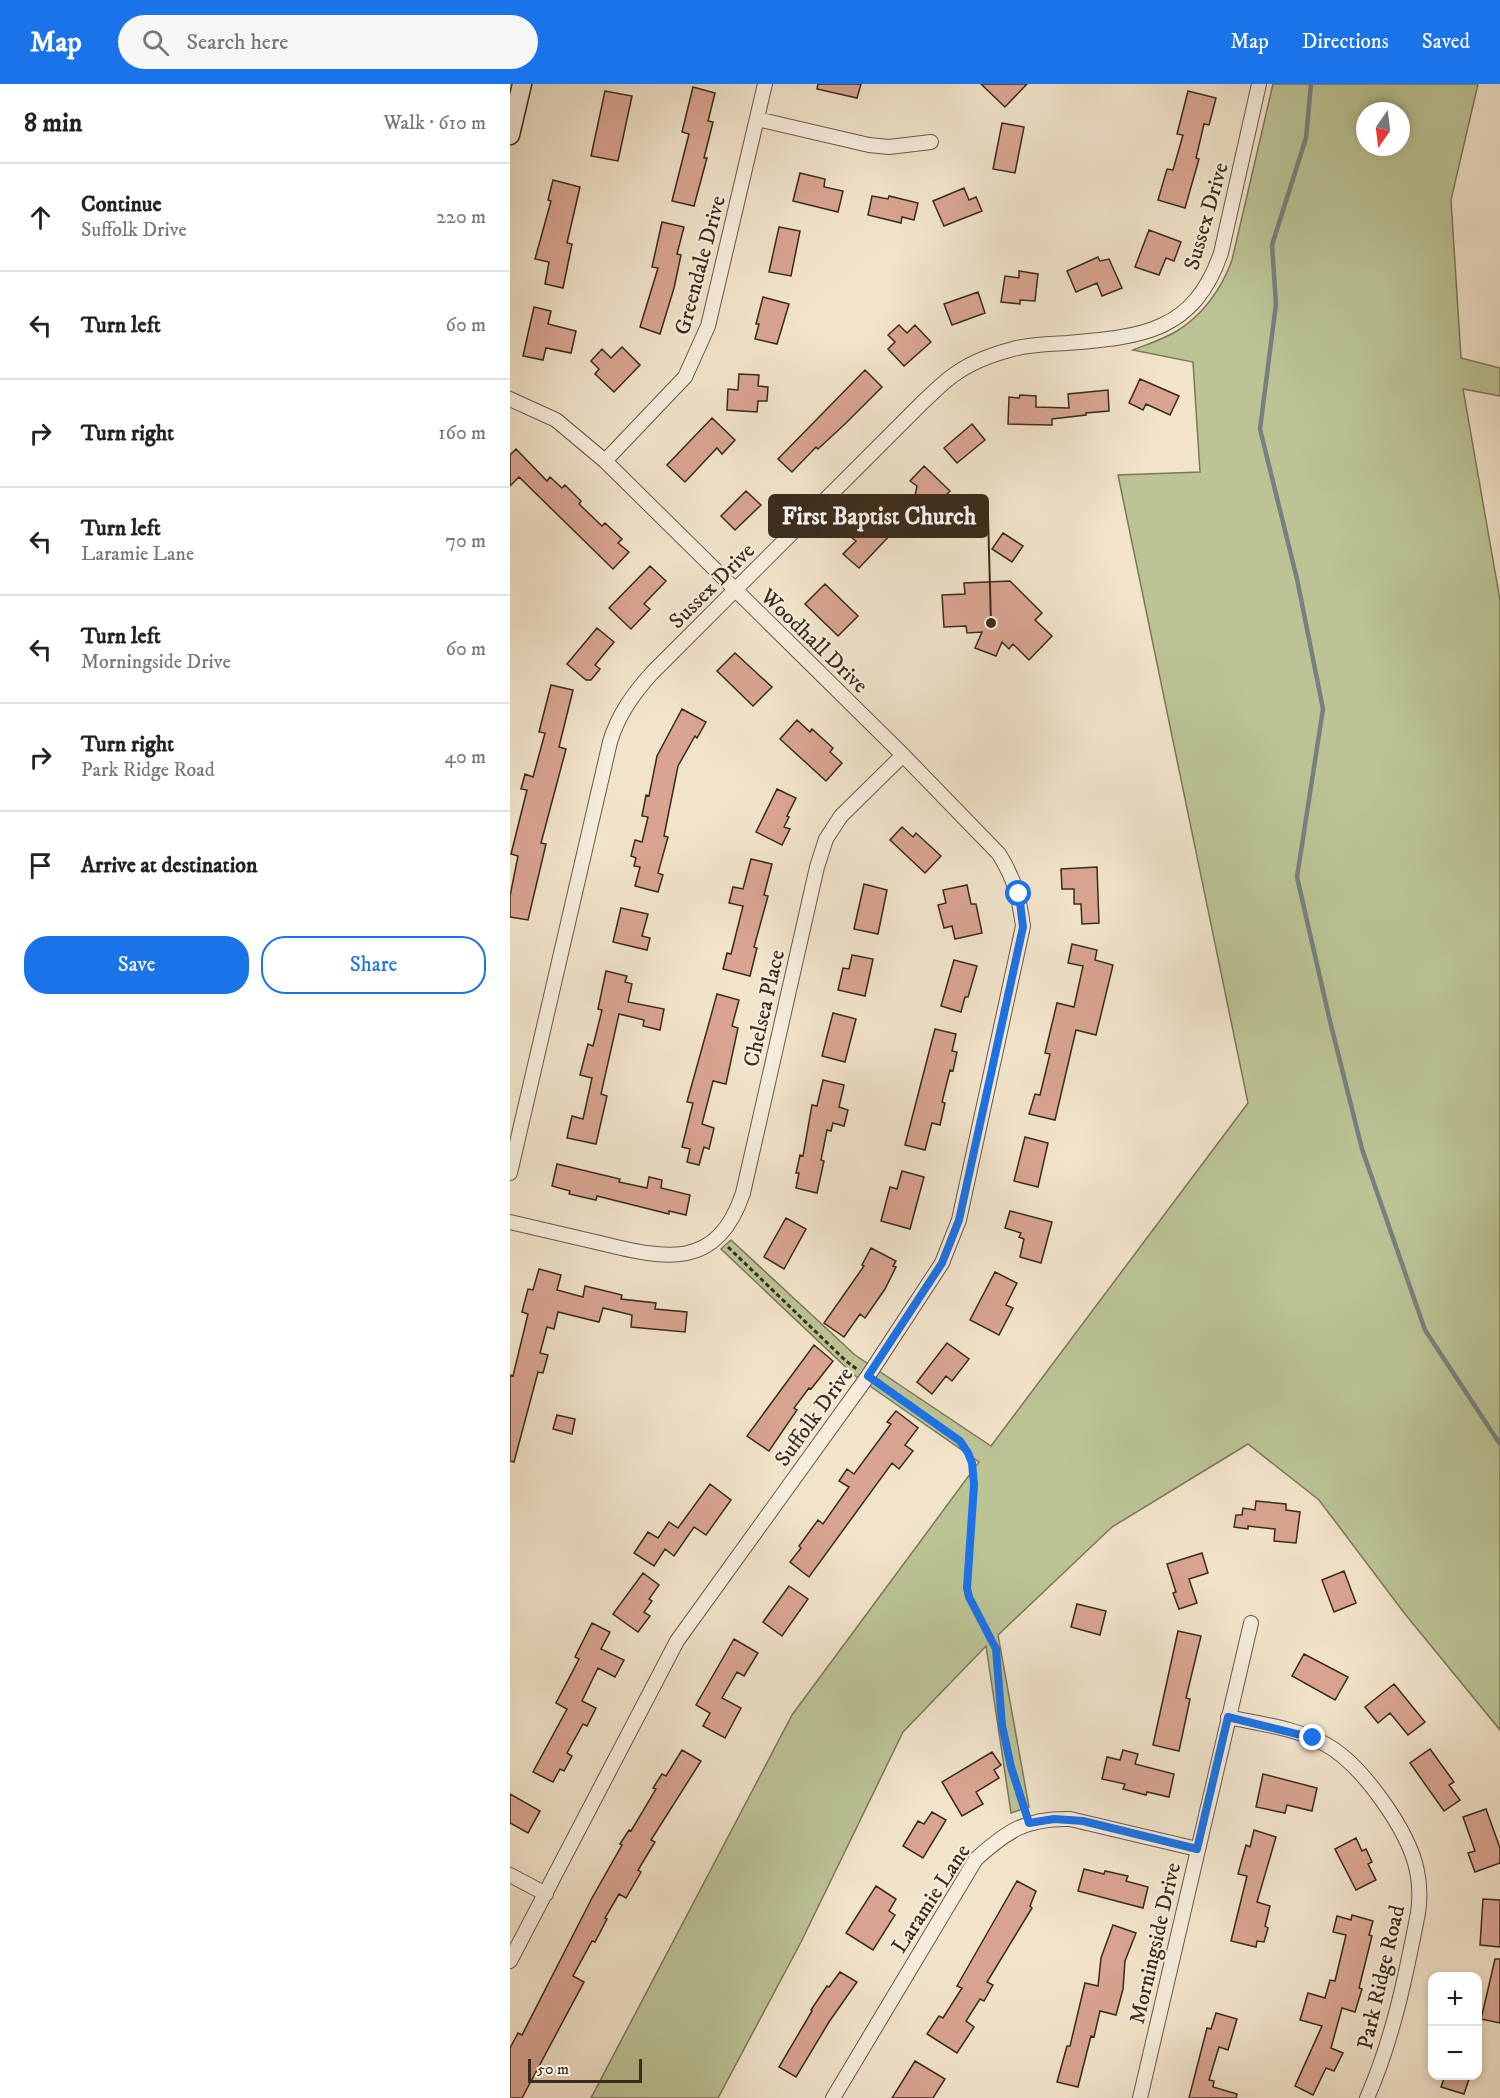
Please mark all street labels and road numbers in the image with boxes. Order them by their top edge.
street label: Sussex Drive [1178,160,1235,273]
street label: Greendale Drive [669,193,732,338]
street label: Sussex Drive [663,537,761,635]
street label: Woodhall Drive [754,582,873,699]
street label: Chelsea Place [738,947,791,1070]
street label: Suffolk Drive [769,1362,859,1472]
street label: Laramie Lane [886,1839,976,1958]
street label: Morningside Drive [1124,1860,1187,2027]
street label: Park Ridge Road [1352,1903,1411,2052]

